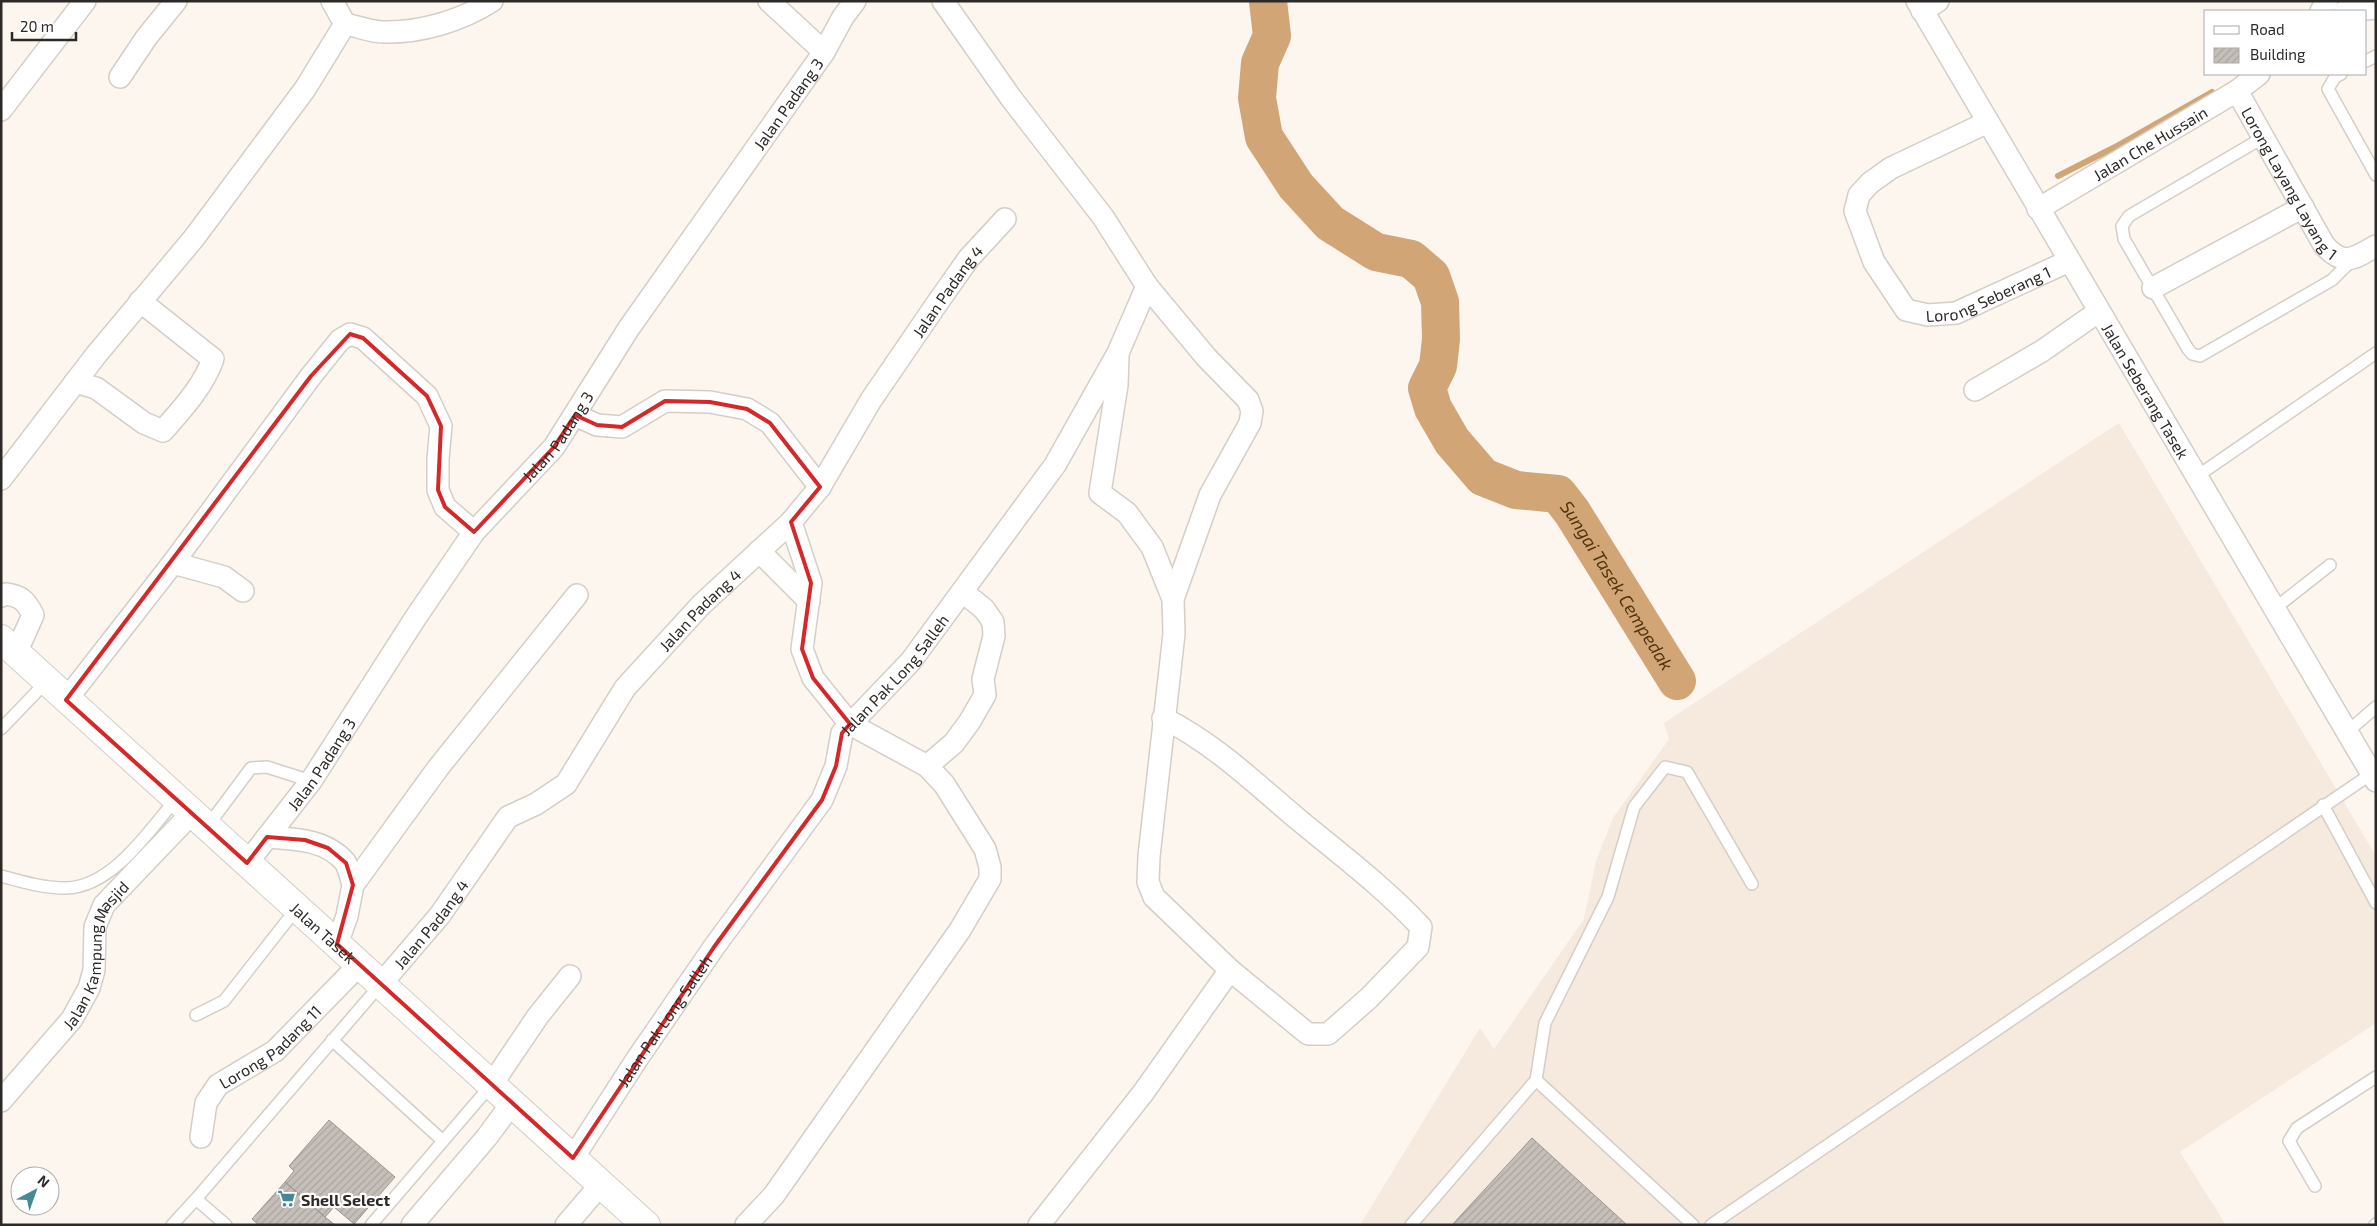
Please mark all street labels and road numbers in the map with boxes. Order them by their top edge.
street label: Jalan Padang 3 [749,54,826,153]
street label: Jalan Che Hussain [2089,102,2210,184]
street label: Lorong Layang Layang 1 [2238,103,2341,263]
street label: Jalan Padang 4 [908,241,986,340]
street label: Lorong Seberang 1 [1925,261,2053,325]
street label: Jalan Seberang Tasek [2099,319,2194,462]
street label: Jalan Padang 3 [517,387,596,485]
street label: Jalan Padang 4 [655,564,744,655]
street label: Jalan Pak Long Salleh [836,610,952,739]
street label: Jalan Padang 3 [283,714,359,813]
street label: Jalan Padang 4 [389,875,472,972]
street label: Jalan Kampung Masjid [58,876,132,1033]
street label: Jalan Tasek [287,898,360,967]
street label: Jalan Pak Long Salleh [613,951,715,1090]
street label: Lorong Padang 11 [215,1001,325,1092]

